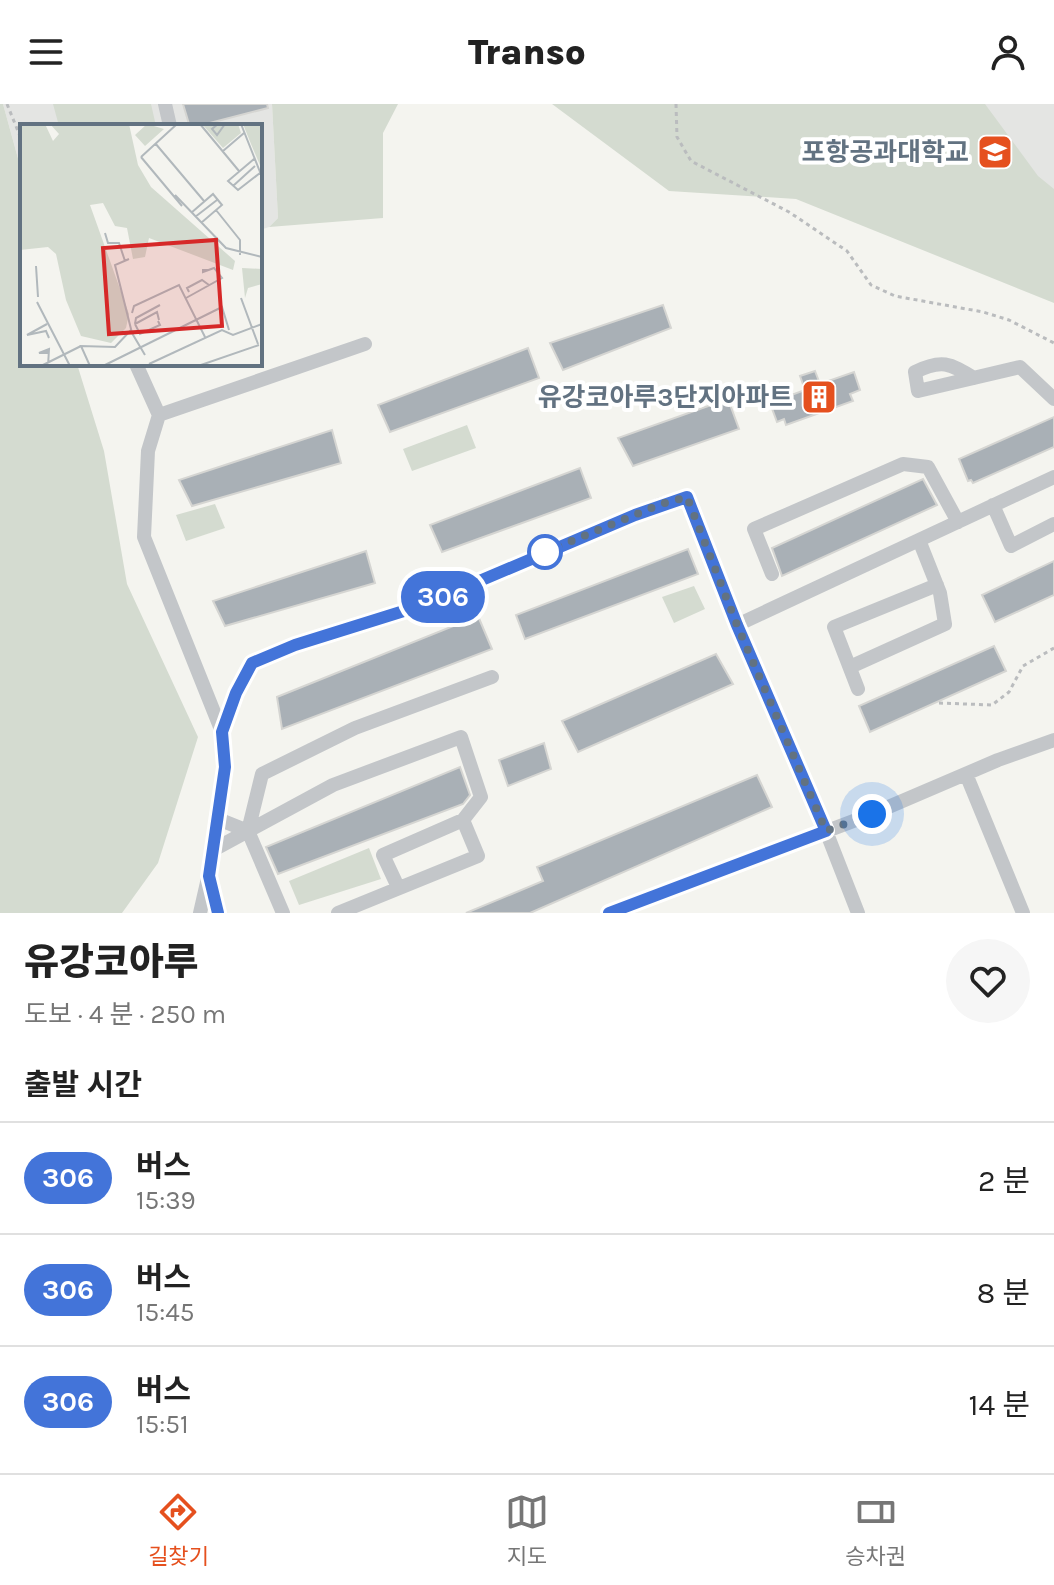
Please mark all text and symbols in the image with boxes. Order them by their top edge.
icon: menu [24,30,68,74]
icon: person [986,30,1030,74]
text: Transo [468,31,586,73]
inset map [20,124,262,366]
school or university icon: 포항공과대학교 [976,133,1014,171]
place label: 포항공과대학교 [802,137,969,168]
building icon: 유강코아루3단지아파트 [800,378,838,416]
place label: 유강코아루3단지아파트 [538,382,793,413]
unlabelled marker [528,535,562,569]
line badge: 306 [397,571,489,623]
text: 306 [417,580,469,613]
your location [852,794,892,834]
button: heart [946,939,1030,1023]
text: 유강코아루 [24,940,199,985]
text: 도보 · 4 분 · 250 m [24,999,226,1030]
text: 출발 시간 [24,1067,142,1103]
text: 버스 [136,1148,191,1184]
text: 306 [42,1161,94,1194]
text: 2 분 [978,1163,1030,1199]
text: 15:39 [136,1185,196,1216]
text: 버스 [136,1260,191,1296]
text: 306 [42,1273,94,1306]
text: 8 분 [977,1275,1030,1311]
text: 15:45 [136,1297,194,1328]
text: 버스 [136,1372,191,1408]
text: 306 [42,1385,94,1418]
text: 14 분 [969,1387,1030,1423]
text: 15:51 [136,1409,189,1440]
tab: 길찾기 [148,1490,209,1570]
tab: 지도 [505,1490,549,1570]
tab: 승차권 [845,1490,906,1570]

